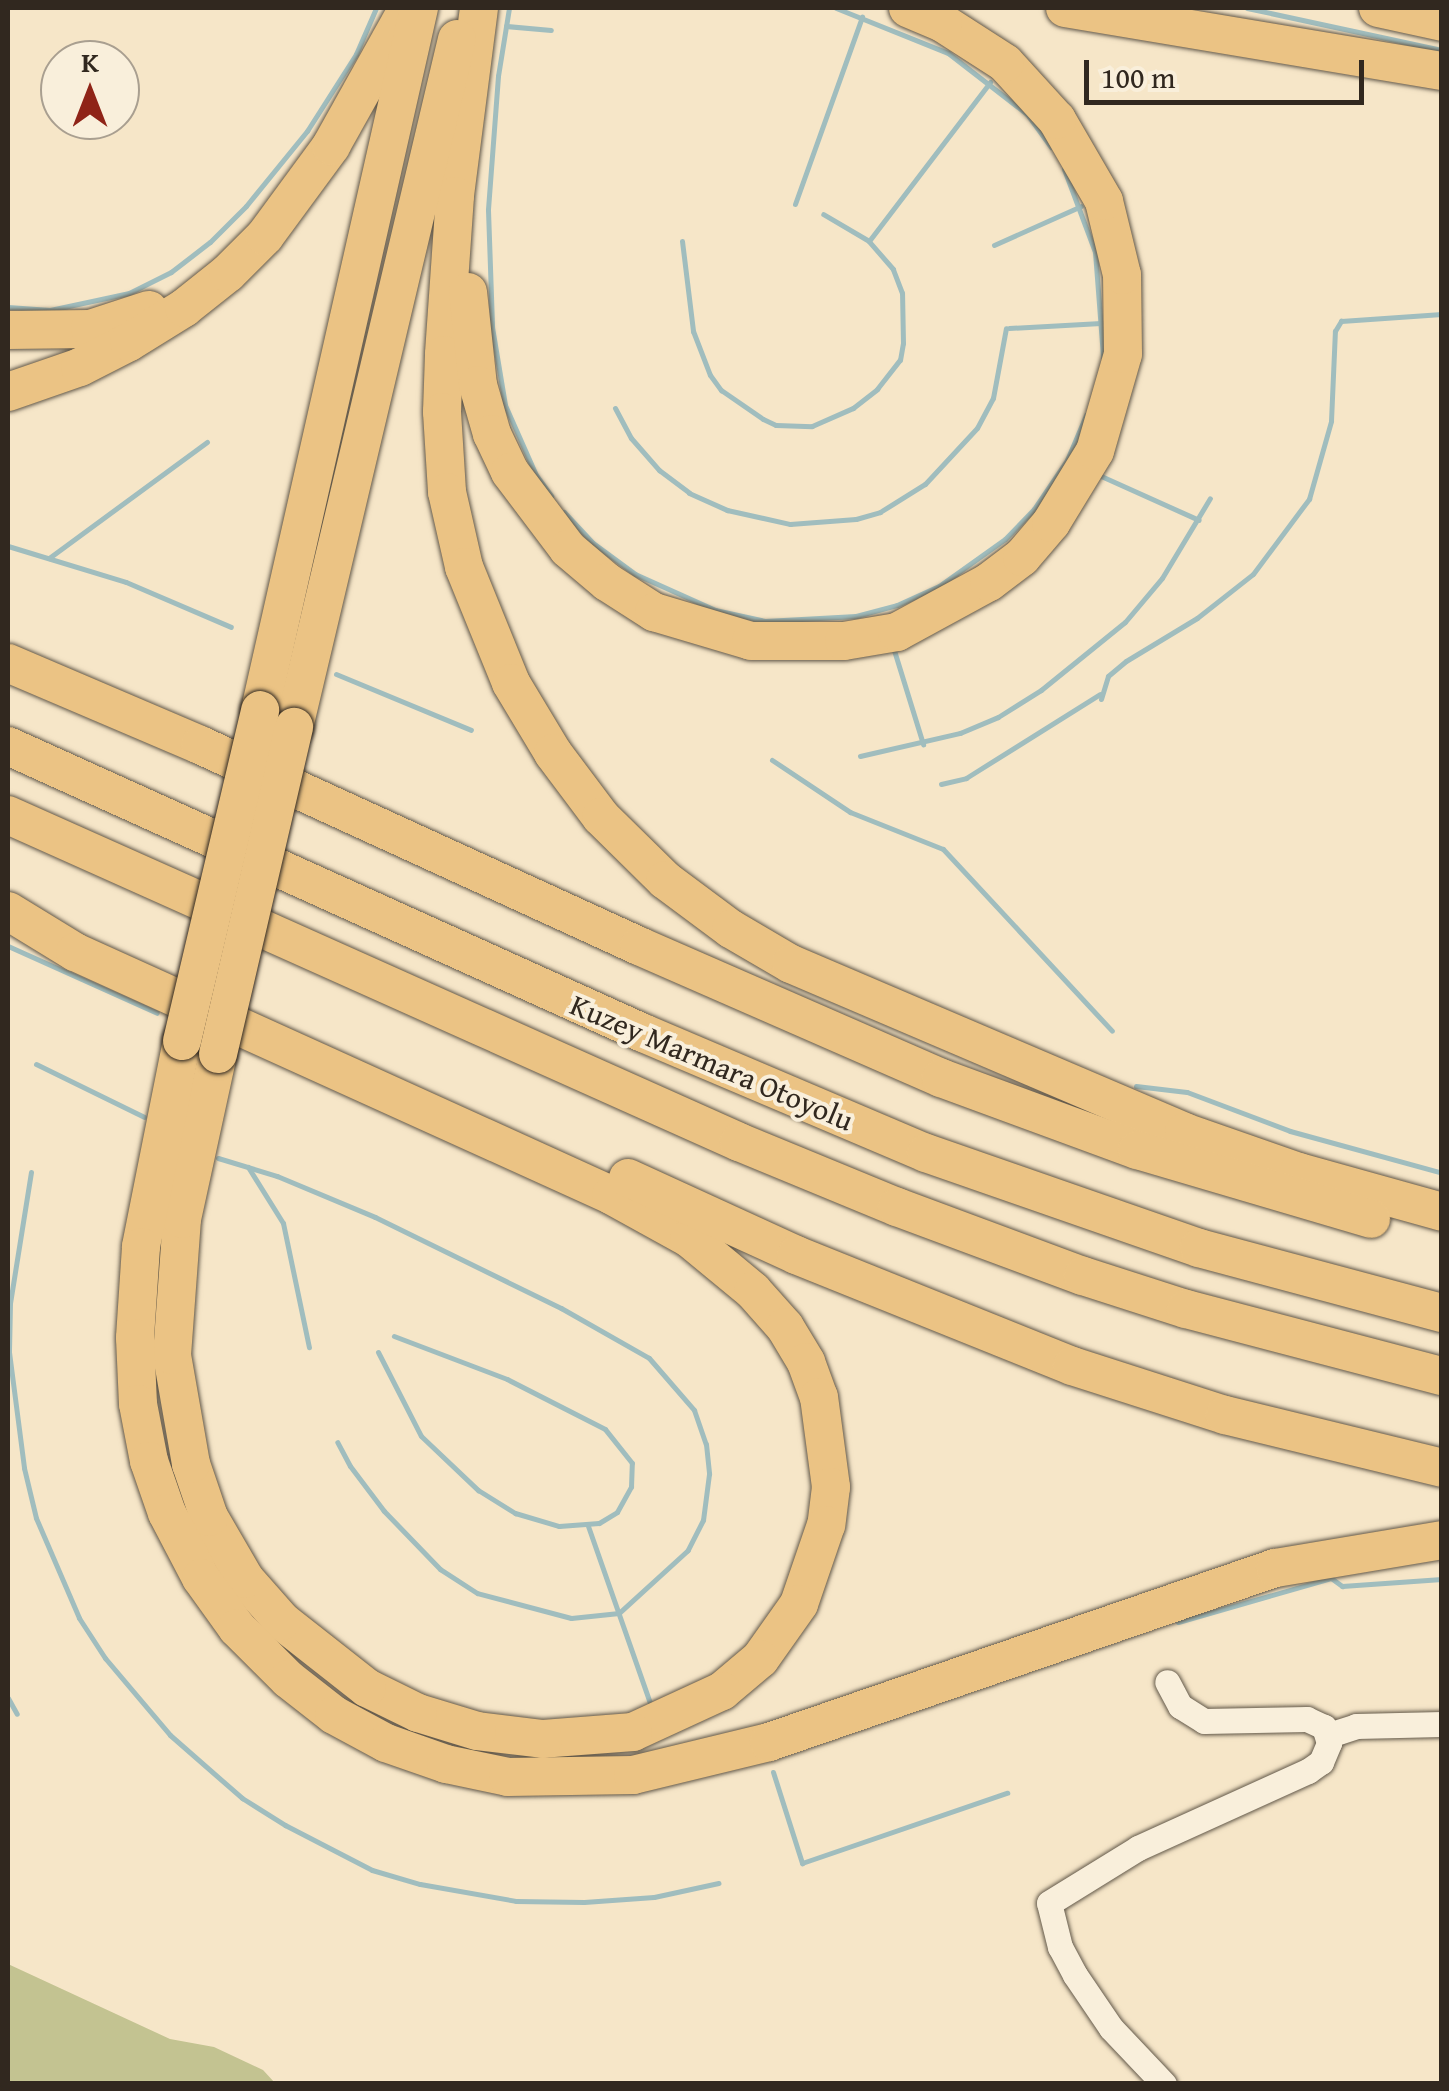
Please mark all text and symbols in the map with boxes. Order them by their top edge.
north arrow [40,40,140,140]
scale bar [1089,40,1369,102]
text: K [81,41,99,82]
text: 100 m [1101,55,1175,99]
street label: Kuzey Marmara Otoyolu [565,986,859,1138]

